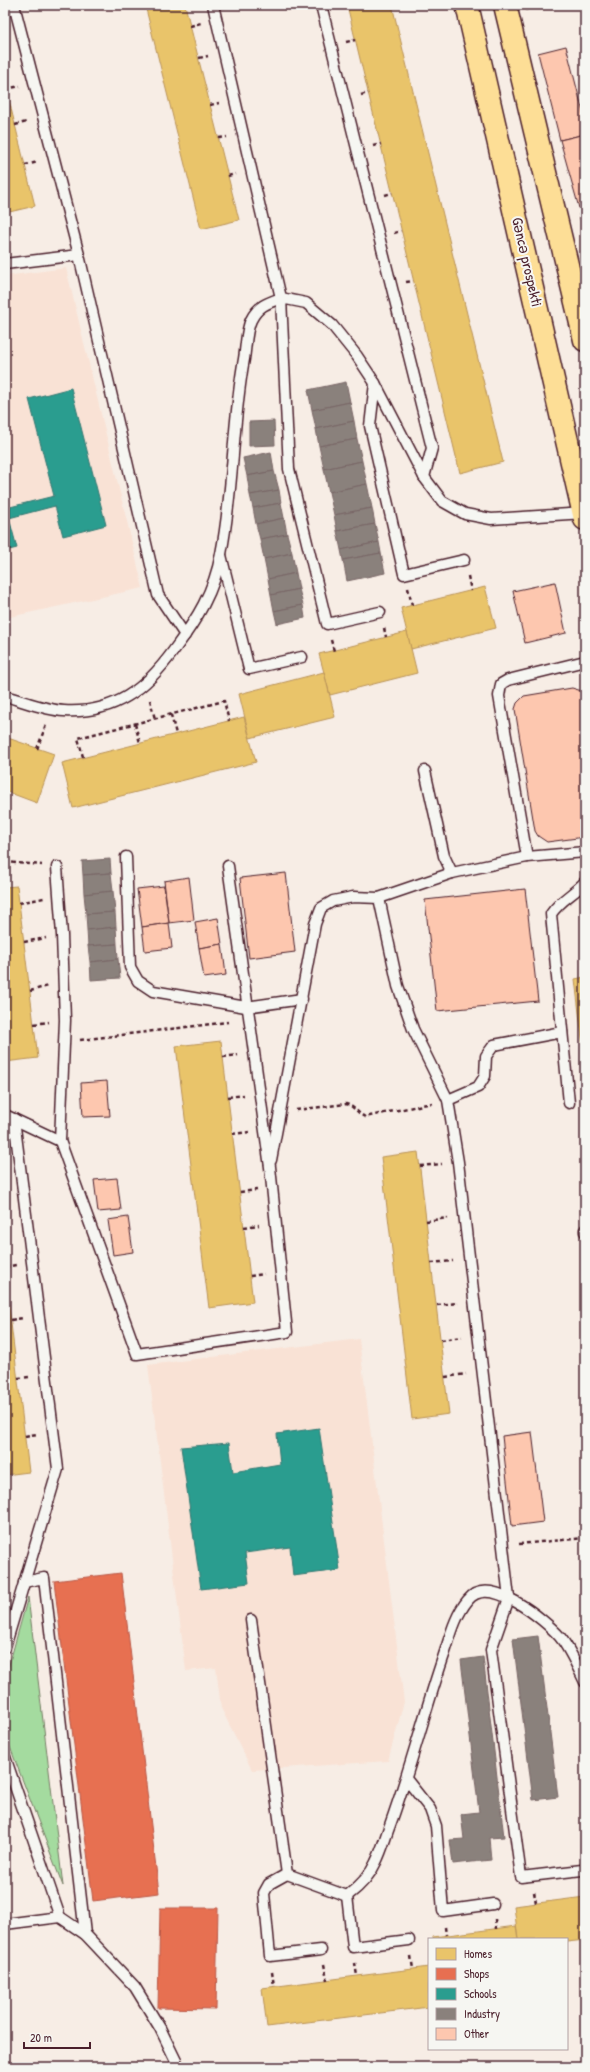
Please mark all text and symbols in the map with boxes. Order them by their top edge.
street label: Gəncə prospekti [507,215,548,309]
legend [428,1938,568,2050]
text: Homes [464,1945,492,1962]
text: Shops [464,1965,490,1982]
text: Schools [464,1985,497,2002]
text: Industry [464,2005,500,2022]
scale bar [24,2024,90,2050]
text: Other [464,2025,490,2042]
text: 20 m [30,2029,52,2046]

